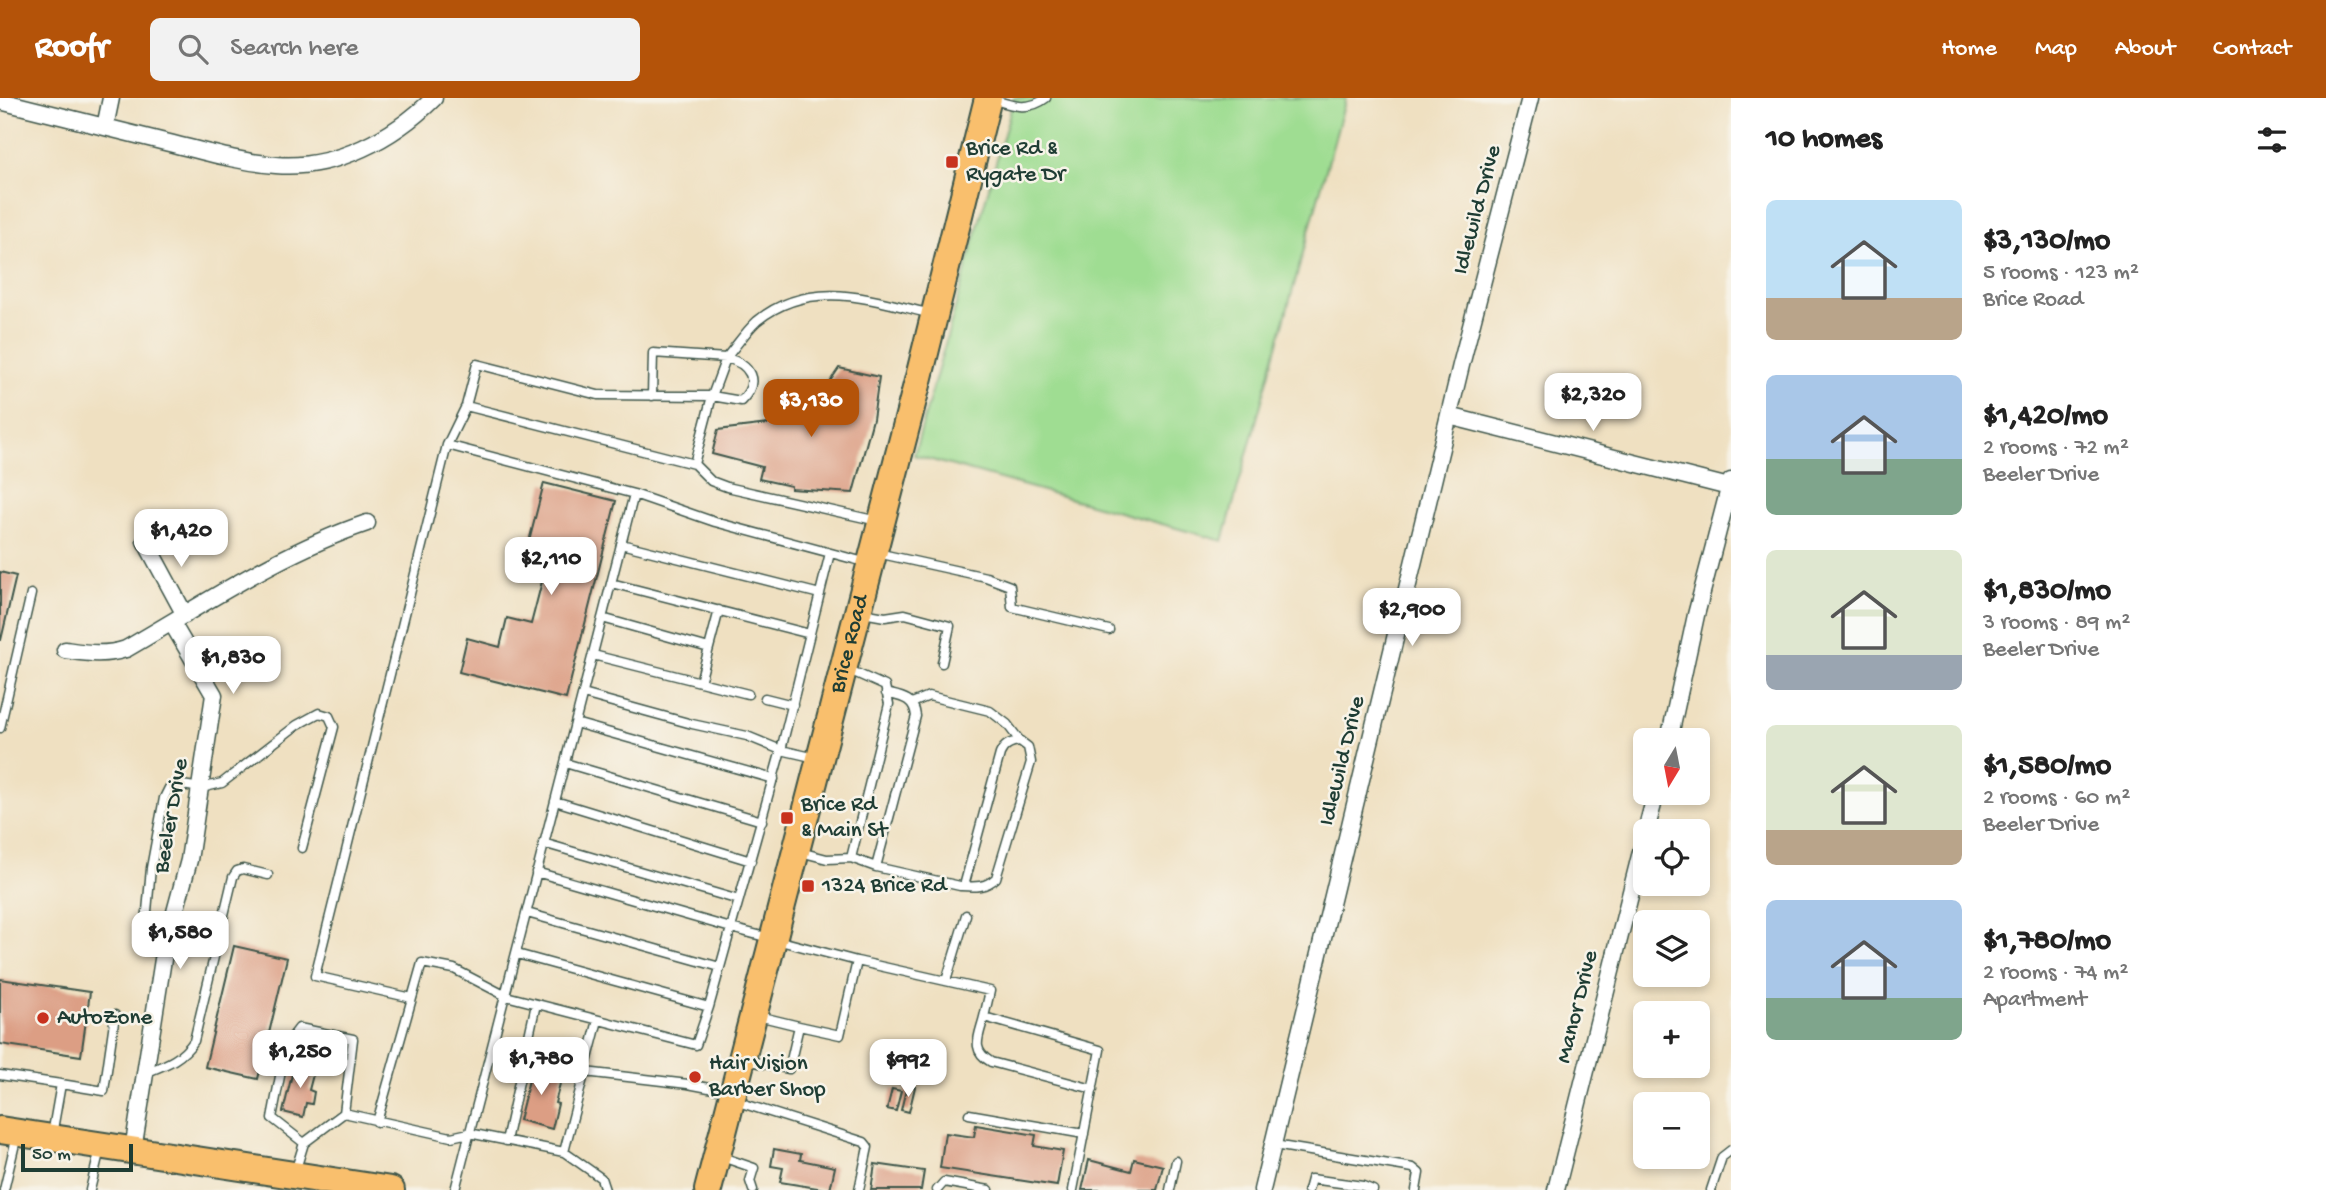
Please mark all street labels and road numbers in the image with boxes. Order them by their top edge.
street label: Idlewild Drive [1448,141,1509,278]
street label: Brice Road [824,591,876,697]
street label: Idlewild Drive [1314,692,1372,829]
street label: Beeler Drive [148,755,196,877]
street label: Manor Drive [1551,947,1605,1066]

